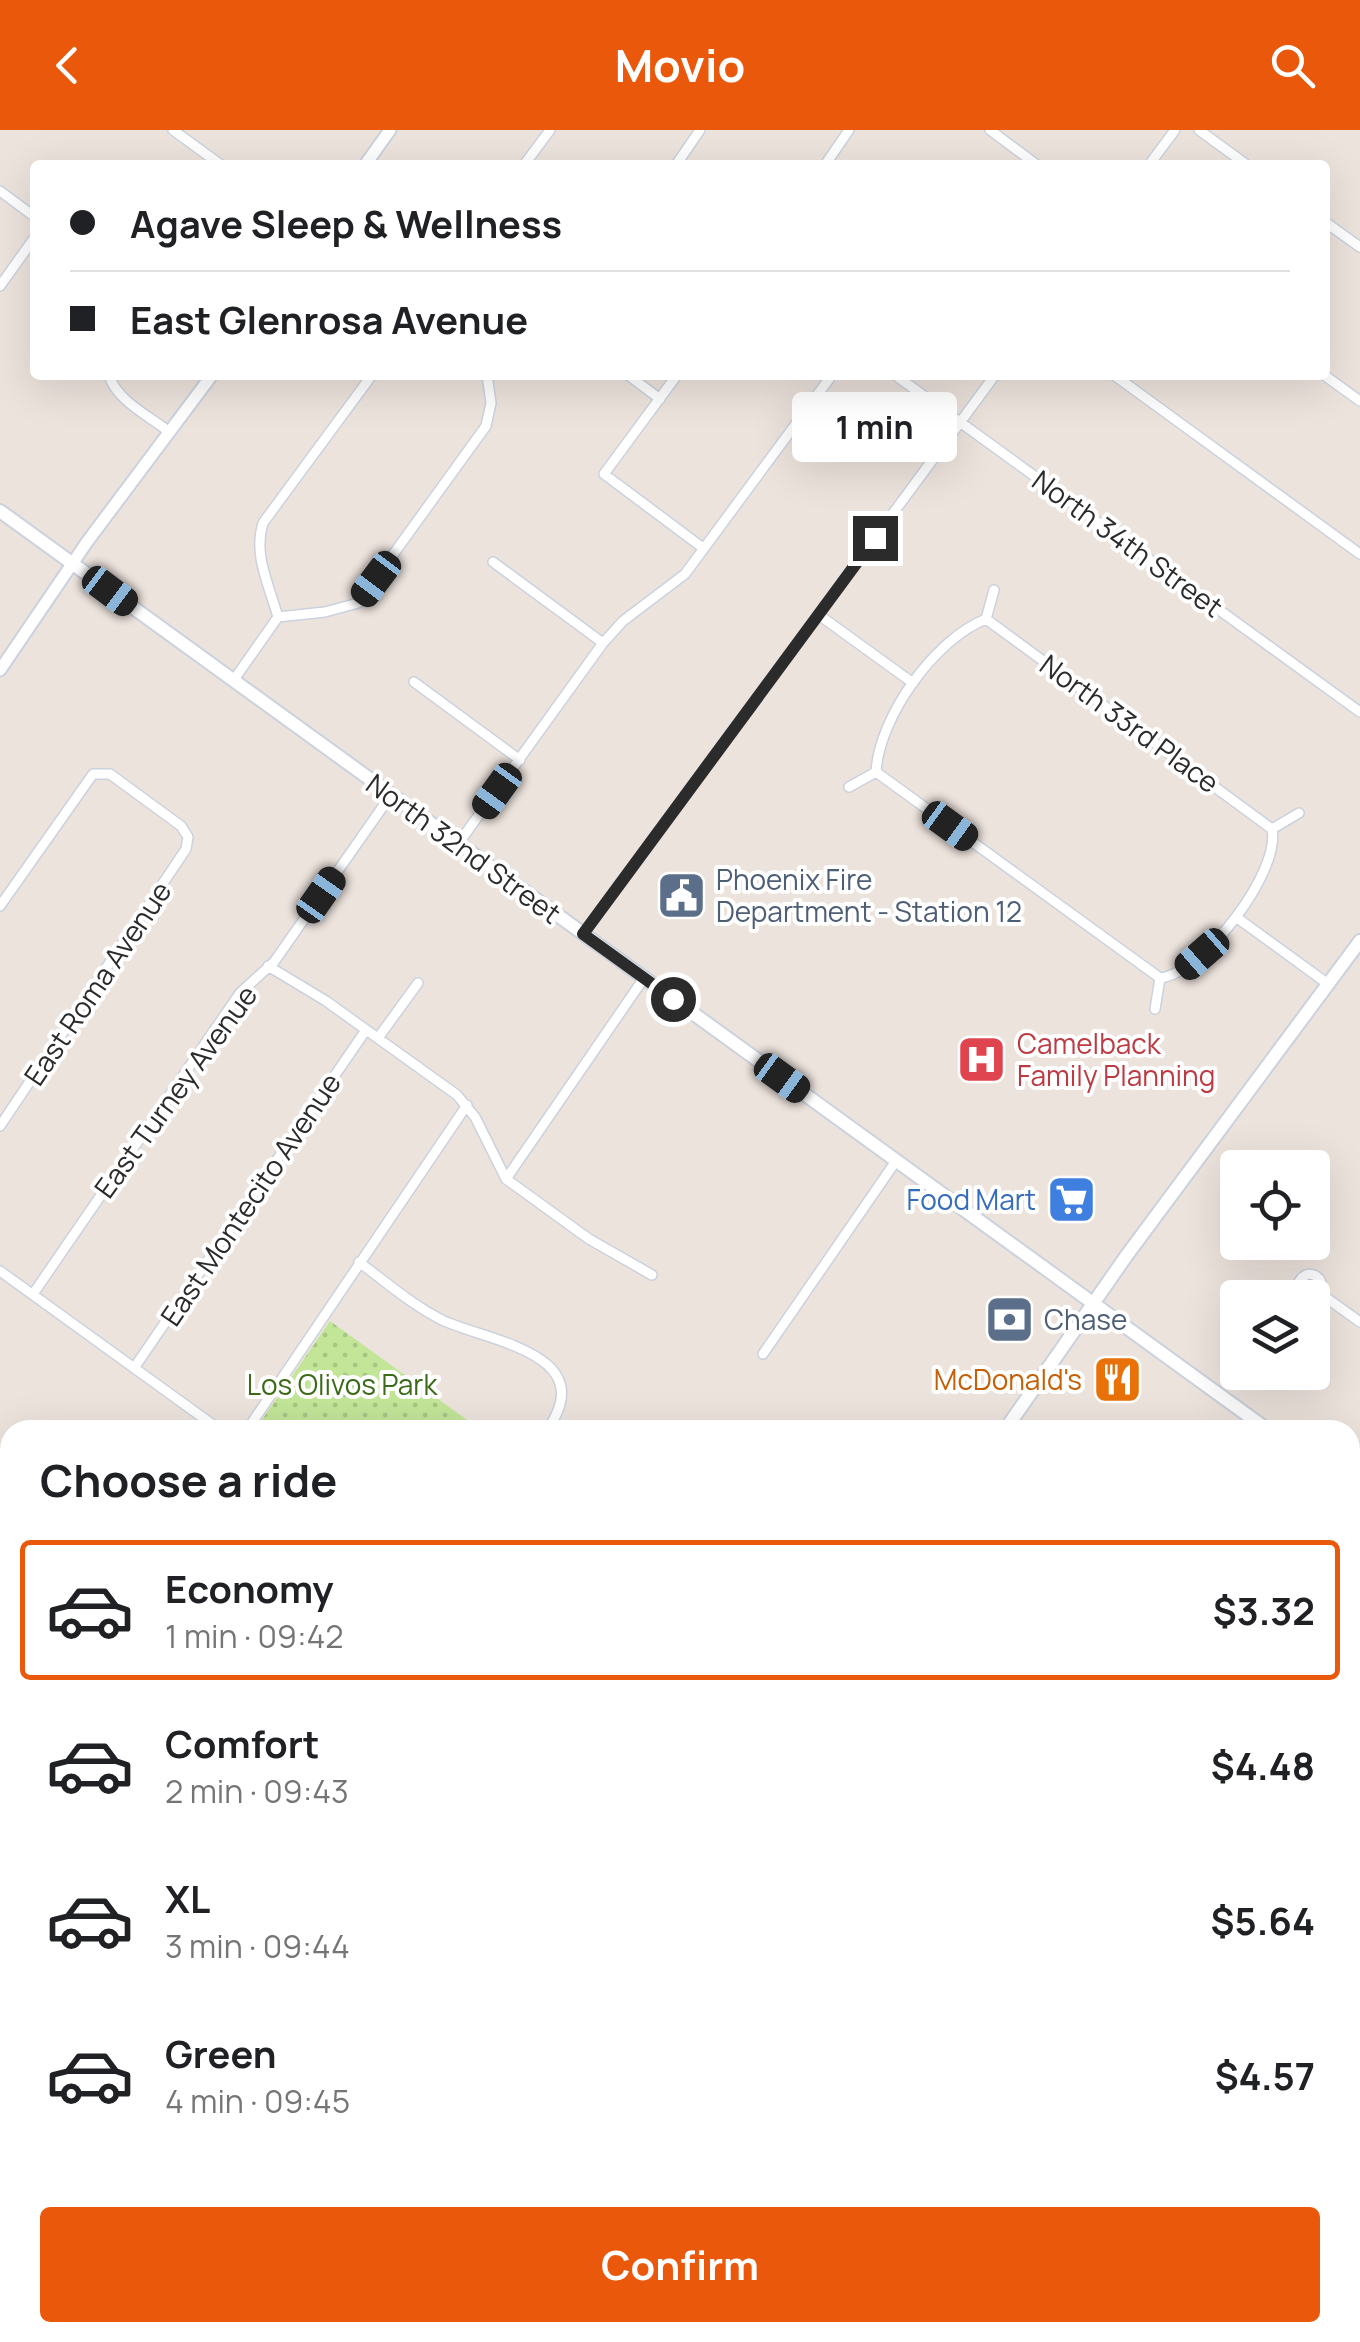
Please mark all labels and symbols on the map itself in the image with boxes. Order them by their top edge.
callout: 1 min [792,393,958,463]
street label: North 34th Street [1025,461,1231,625]
route end [853,516,898,561]
car [346,546,406,612]
car [77,561,143,621]
street label: North 33rd Place [1033,645,1227,801]
car [467,758,527,824]
street label: North 32nd Street [359,765,569,931]
car [917,796,983,856]
place label: Phoenix Fire Department - Station 12 [716,860,1022,930]
car [292,862,350,928]
public building icon: Phoenix Fire Department - Station 12 [655,869,707,921]
street label: East Roma Avenue [15,874,179,1092]
car [1170,923,1234,985]
street label: East Turney Avenue [85,977,265,1205]
route start [651,977,696,1022]
place label: Camelback Family Planning [1017,1024,1215,1094]
hospital icon: Camelback Family Planning [956,1033,1008,1085]
car [749,1048,815,1108]
street label: East Montecito Avenue [151,1065,349,1333]
supermarket icon: Food Mart [1045,1173,1097,1225]
place label: Food Mart [907,1180,1036,1218]
bank icon: Chase [983,1293,1035,1345]
place label: Chase [1044,1300,1127,1338]
restaurant icon: McDonald's [1091,1353,1143,1405]
place label: McDonald's [934,1360,1082,1398]
park label: Los Olivos Park [247,1365,438,1403]

